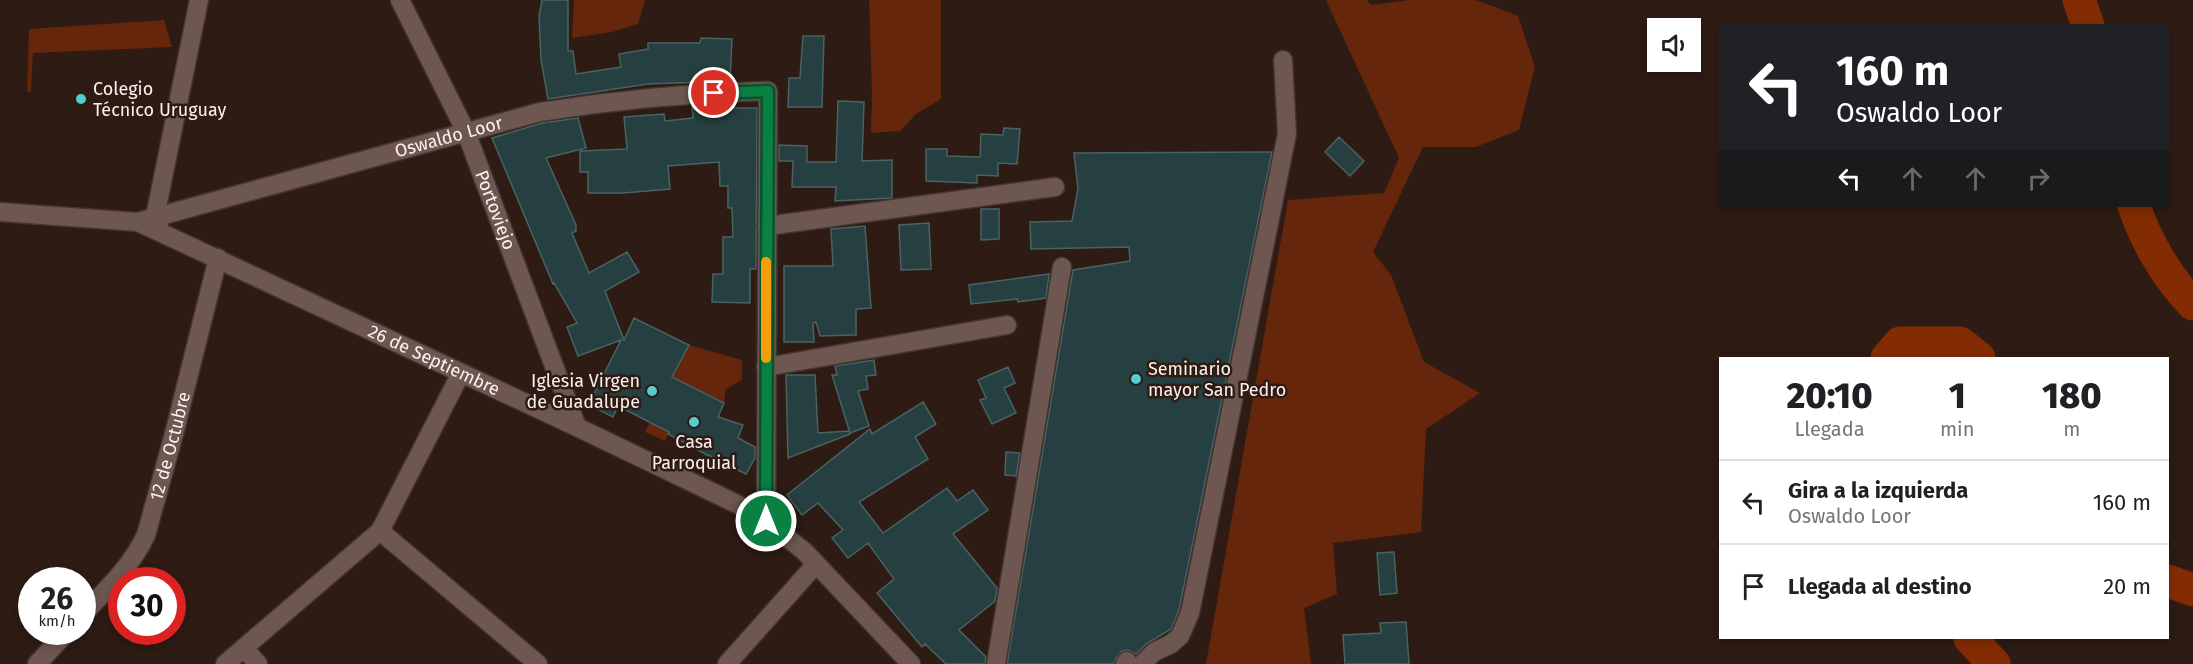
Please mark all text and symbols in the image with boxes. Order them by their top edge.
map controls [1647,18,1701,72]
button: sound [1647,18,1701,72]
text: 160 m [1836,46,1949,96]
icon: left [1737,48,1815,126]
pin [688,67,739,118]
icon: arrive [697,76,730,109]
place label: Colegio Técnico Uruguay [93,78,226,121]
marker: Colegio Técnico Uruguay [74,92,88,106]
text: Oswaldo Loor [1836,97,2002,129]
street label: Oswaldo Loor [392,112,505,162]
icon: left [1833,162,1866,195]
icon: ahead [1896,162,1929,195]
icon: ahead [1959,162,1992,195]
icon: right [2022,162,2055,195]
street label: Portoviejo [470,167,520,253]
street label: 26 de Septiembre [365,320,503,400]
place label: Seminario mayor San Pedro [1148,358,1286,401]
place label: Iglesia Virgen de Guadalupe [526,370,640,413]
marker: Seminario mayor San Pedro [1129,372,1143,386]
text: 20:10 [1786,374,1873,418]
text: 1 [1949,374,1966,418]
text: 180 [2042,374,2102,418]
marker: Iglesia Virgen de Guadalupe [645,384,659,398]
street label: 12 de Octubre [145,389,195,503]
marker: Casa Parroquial [687,415,701,429]
text: Llegada [1794,417,1865,441]
text: min [1940,417,1974,441]
text: m [2063,417,2080,441]
place label: Casa Parroquial [652,431,736,474]
text: Gira a la izquierda [1788,477,1968,504]
icon: left [1737,486,1770,519]
position arrow [734,489,798,553]
text: 160 m [2093,489,2151,516]
text: Oswaldo Loor [1788,504,1911,528]
speed limit sign: 30 [108,567,186,645]
icon: arrive [1737,570,1770,603]
text: Llegada al destino [1788,573,1972,600]
text: 20 m [2103,573,2151,600]
text: 26 [41,581,73,617]
text: km/h [38,612,76,630]

